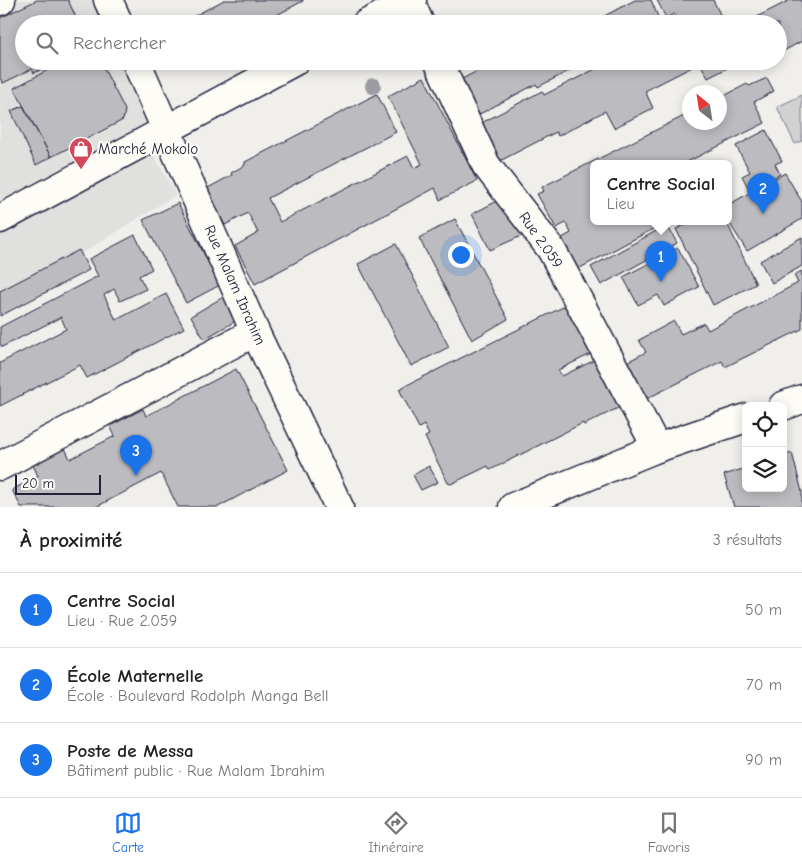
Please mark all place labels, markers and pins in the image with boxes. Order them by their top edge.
shop icon: Marché Mokolo [68,136,94,170]
place label: Marché Mokolo [98,140,198,158]
pin: 2 [747,173,779,214]
pin: 1 [645,241,677,282]
pin: 3 [120,435,152,476]

